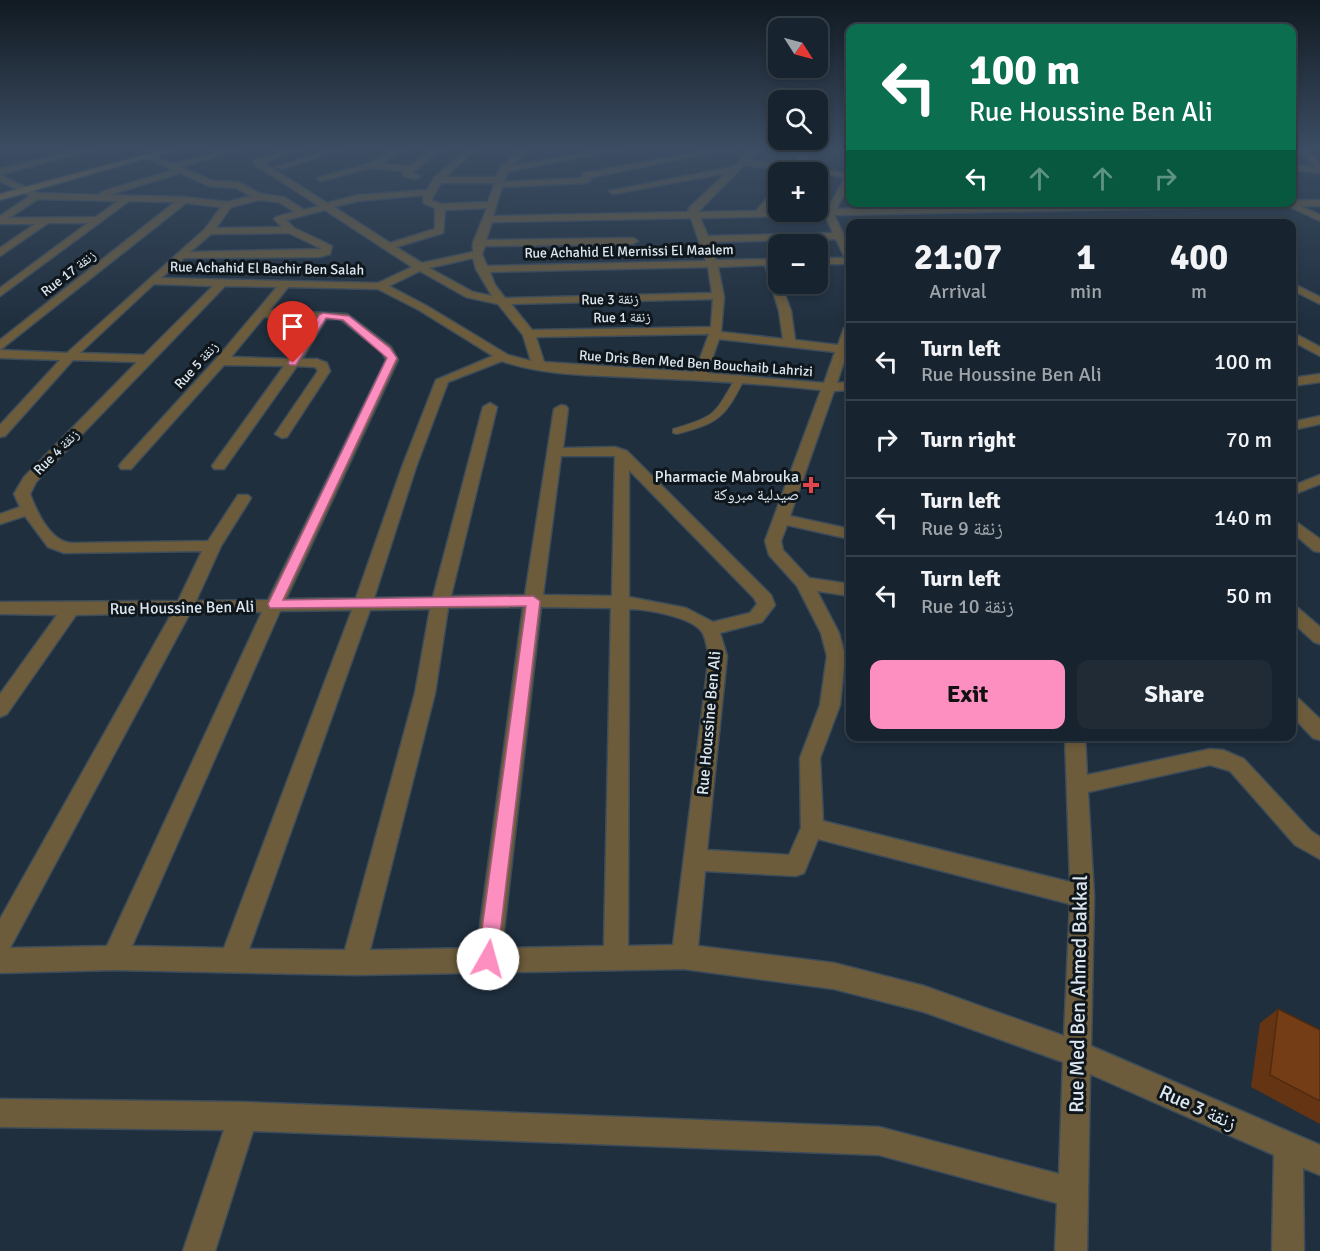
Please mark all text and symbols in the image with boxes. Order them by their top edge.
north arrow [768,18,828,78]
map controls [768,18,828,294]
text: 100 m [969,45,1080,96]
icon: left [870,48,948,126]
button: search [768,90,828,150]
text: Rue Houssine Ben Ali [969,96,1213,129]
button: + [768,162,828,222]
icon: left [960,162,993,195]
icon: ahead [1023,162,1056,195]
icon: ahead [1086,162,1119,195]
icon: right [1149,162,1182,195]
button: − [768,234,828,294]
text: 21:07 [914,235,1002,280]
text: 1 [1076,235,1096,280]
text: 400 [1170,235,1228,280]
street label: Rue Achahid El Mernissi El Maalem [524,241,734,262]
street label: Rue 17 زنقة [37,247,99,300]
street label: Rue Achahid El Bachir Ben Salah [170,258,364,279]
text: Arrival [929,279,987,304]
text: min [1070,279,1102,304]
text: m [1191,279,1207,304]
street label: Rue 3 زنقة [581,290,639,308]
pin [267,301,318,363]
street label: Rue 1 زنقة [593,308,651,326]
icon: arrive [276,310,309,343]
text: Turn left [921,335,1001,362]
street label: Rue 5 زنقة [171,338,222,392]
icon: left [870,345,903,378]
street label: Rue Dris Ben Med Ben Bouchaib Lahrizi [578,347,814,380]
text: 100 m [1214,348,1272,375]
text: Rue Houssine Ben Ali [921,362,1102,387]
icon: right [870,423,903,456]
street label: Rue 4 زنقة [30,426,83,479]
text: Turn right [921,426,1016,453]
text: 70 m [1226,426,1272,453]
place label: Pharmacie Mabrouka صيدلية مبروكة [655,467,799,505]
marker: Pharmacie Mabrouka صيدلية مبروكة [804,478,818,492]
text: Turn left [921,487,1001,514]
icon: left [870,501,903,534]
text: 140 m [1214,504,1272,531]
text: Rue 9 زنقة [921,516,1003,541]
text: Turn left [921,565,1001,592]
icon: left [870,579,903,612]
text: 50 m [1226,582,1272,609]
text: Rue 10 زنقة [921,594,1014,619]
street label: Rue Houssine Ben Ali [110,597,254,619]
street label: Rue Houssine Ben Ali [693,650,725,796]
button: Exit [870,660,1065,729]
button: Share [1077,660,1272,729]
street label: Rue Med Ben Ahmed Bakkal [1064,875,1093,1113]
position arrow [456,927,520,991]
street label: Rue 3 زنقة [1155,1079,1240,1136]

